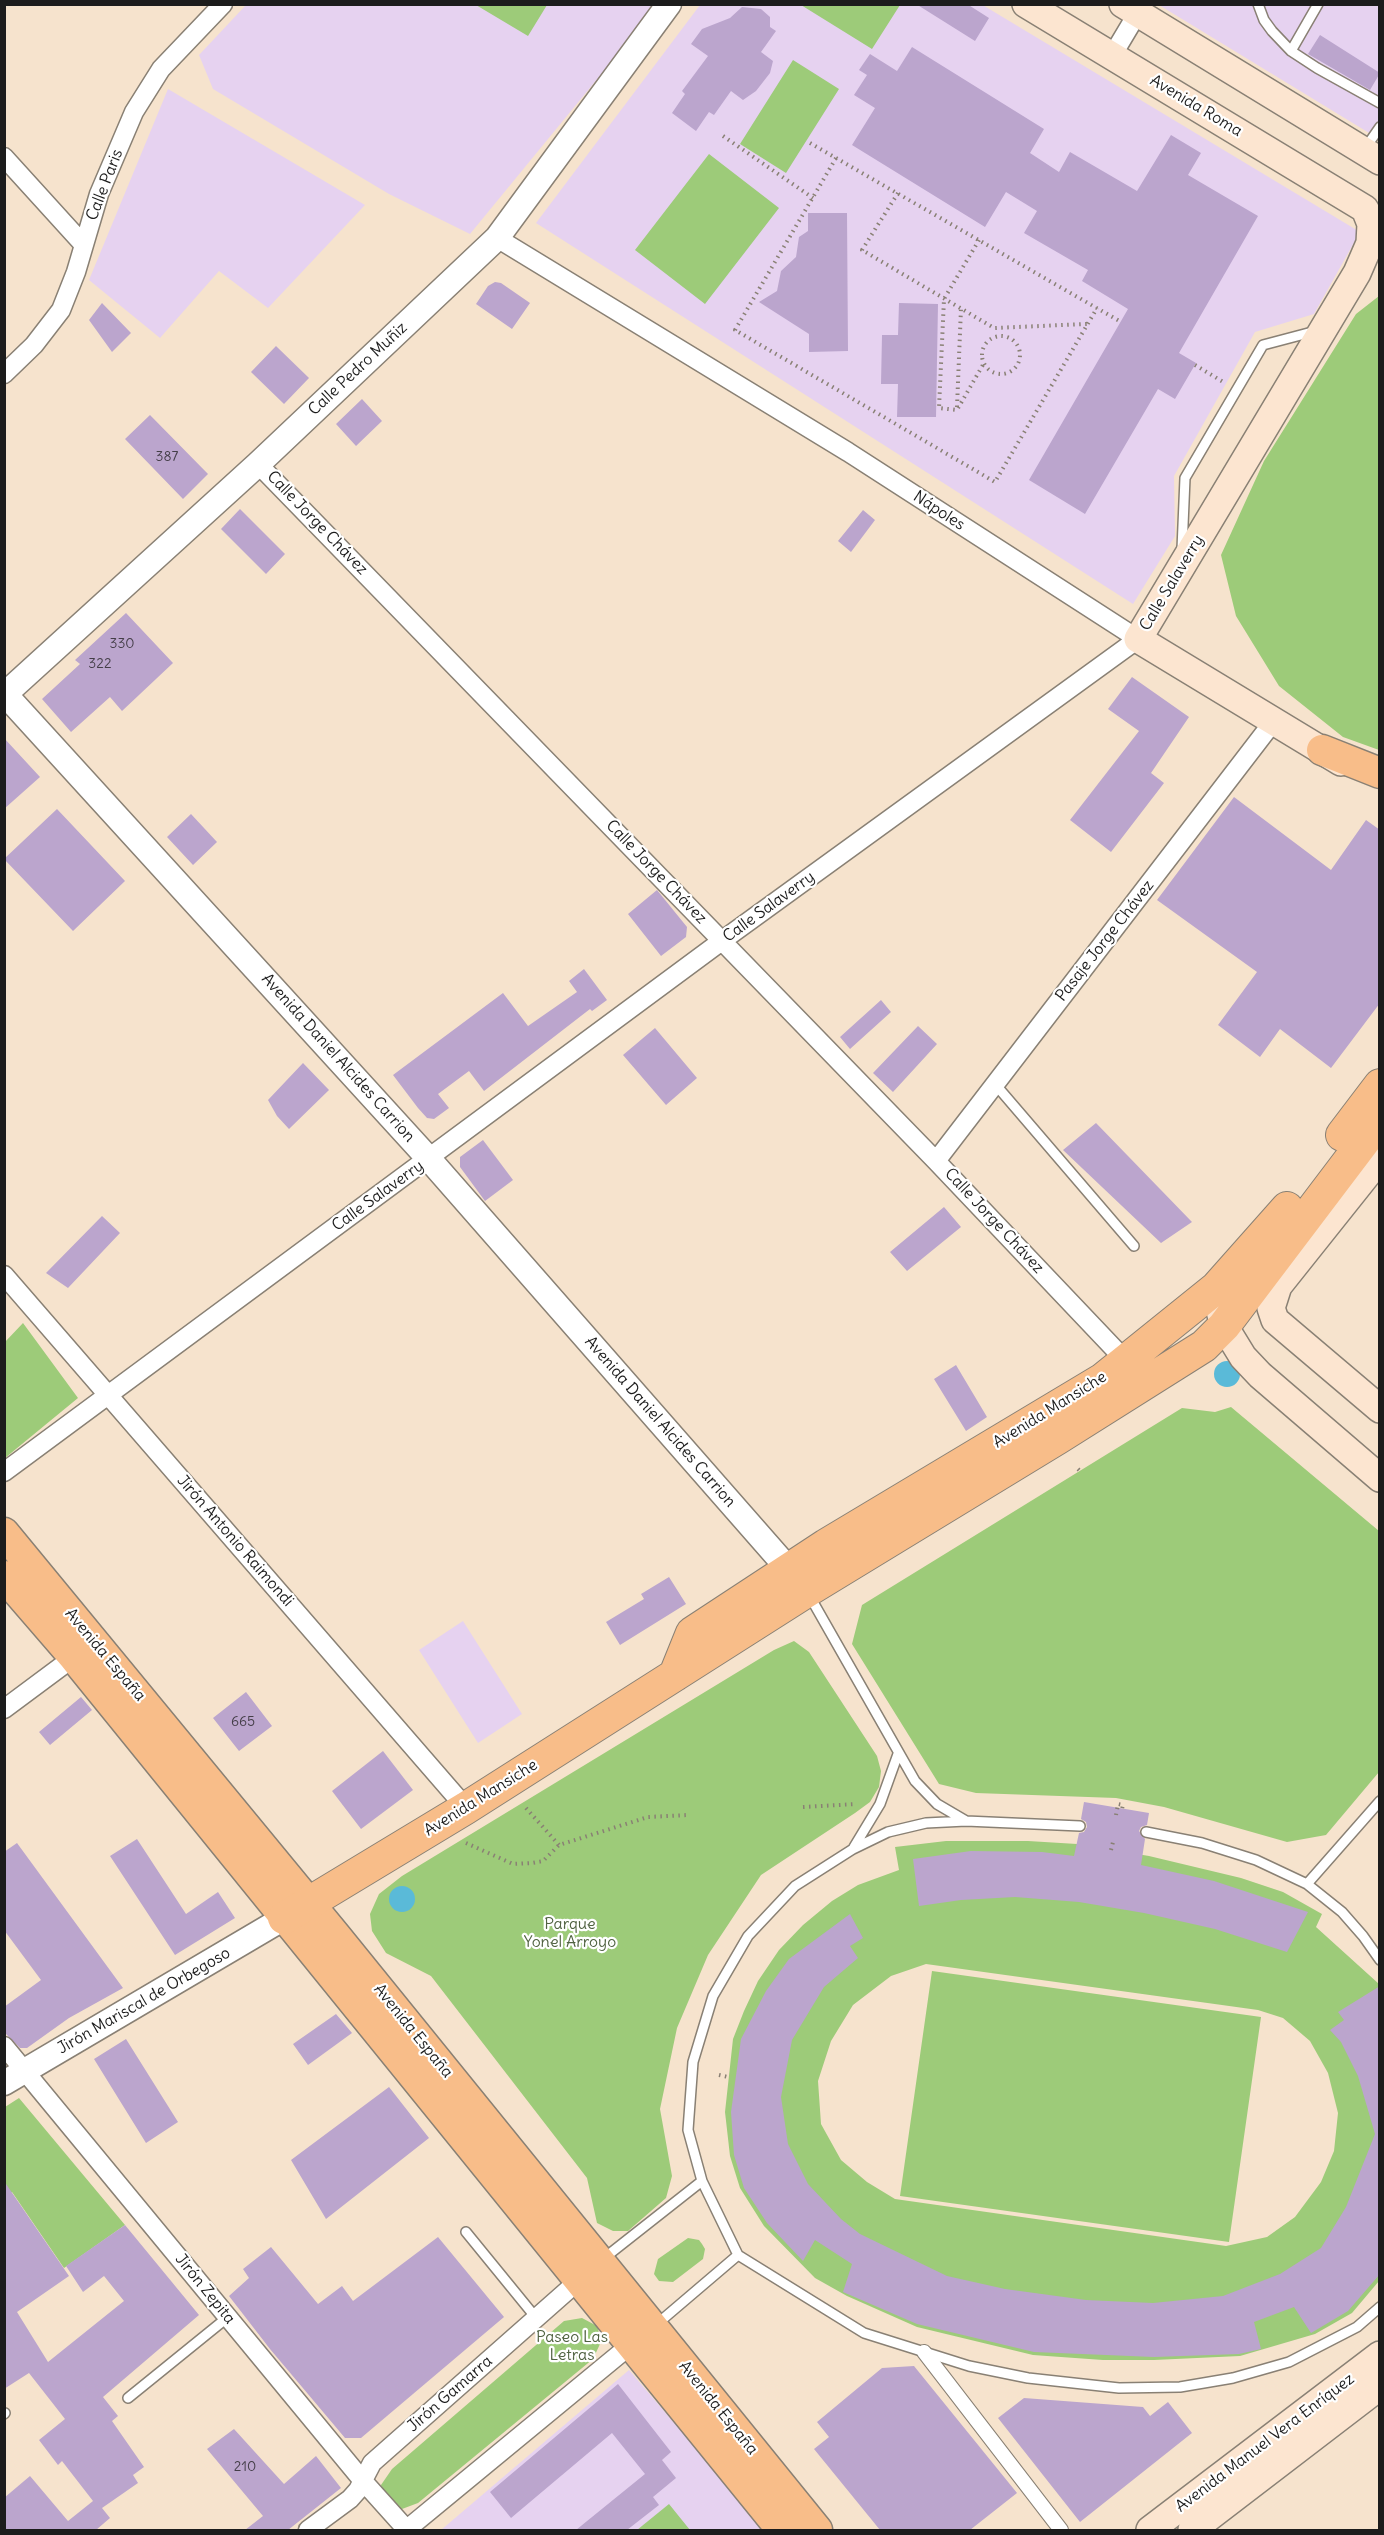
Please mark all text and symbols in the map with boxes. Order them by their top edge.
street label: Avenida Roma [1146,71,1246,141]
street label: Calle Paris [83,147,127,223]
street label: Calle Pedro Muñiz [305,318,411,420]
house number: 387 [156,449,178,465]
street label: Calle Jorge Chávez [263,467,371,579]
street label: Nápoles [910,487,968,535]
street label: Calle Salaverry [1136,532,1208,634]
house number: 330 [109,636,135,652]
house number: 322 [88,656,112,672]
street label: Calle Jorge Chávez [602,816,710,928]
street label: Calle Salaverry [720,867,818,947]
street label: Pasaje Jorge Chávez [1052,877,1158,1005]
street label: Avenida Daniel Alcides Carrion [257,970,419,1146]
street label: Calle Salaverry [329,1156,427,1236]
street label: Calle Jorge Chávez [940,1164,1048,1278]
street label: Avenida Daniel Alcides Carrion [581,1333,739,1511]
street label: Avenida Mansiche [990,1367,1110,1453]
street label: Jirón Antonio Raimondi [173,1471,297,1611]
street label: Avenida España [61,1605,149,1705]
house number: 665 [231,1714,255,1730]
street label: Avenida Mansiche [421,1755,541,1841]
park label: Parque Yonel Arroyo [524,1914,616,1952]
street label: Jirón Mariscal de Orbegoso [54,1944,234,2058]
street label: Avenida España [369,1980,457,2082]
street label: Jirón Zepita [171,2250,239,2328]
park label: Paseo Las Letras [536,2327,608,2365]
street label: Jirón Gamarra [404,2352,496,2436]
street label: Avenida España [674,2357,762,2459]
street label: Avenida Manuel Vera Enríquez [1172,2370,1358,2516]
house number: 210 [234,2459,256,2475]

